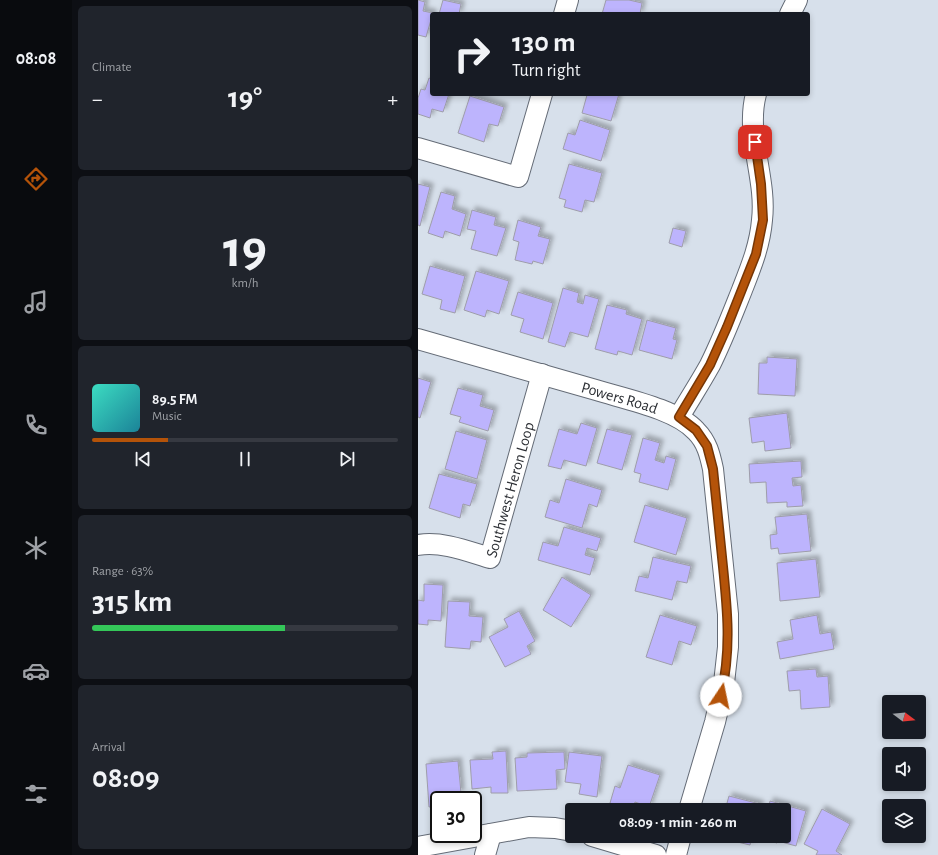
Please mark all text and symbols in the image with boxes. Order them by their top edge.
icon: right [446,28,498,80]
text: 130 m [512,29,576,57]
text: 08:08 [16,50,56,68]
text: Climate [92,61,131,74]
text: Turn right [512,62,581,80]
text: 19° [228,83,262,113]
text: − [92,88,103,110]
text: + [387,88,398,110]
pin [738,125,772,159]
icon: arrive [744,131,766,153]
icon: directions [22,165,50,193]
text: 19 [223,224,267,276]
text: km/h [232,277,258,290]
icon: music [22,288,50,316]
street label: Powers Road [580,379,660,417]
text: 89.5 FM [152,392,197,407]
text: Music [152,410,182,423]
icon: phone [22,411,50,439]
street label: Southwest Heron Loop [484,420,537,559]
icon: previous [132,448,154,470]
icon: pause [234,448,256,470]
icon: next [336,448,358,470]
icon: climate [22,534,50,562]
text: Range · 63% [92,565,153,578]
text: 315 km [92,587,172,617]
icon: car [22,657,50,685]
position arrow [700,675,742,717]
north arrow [882,695,926,739]
map controls [882,695,926,843]
text: Arrival [92,741,125,754]
button: sound [882,747,926,791]
text: 08:09 [92,763,159,793]
icon: filters [22,780,50,808]
speed limit sign: 30 [430,791,482,843]
button: layers [882,799,926,843]
text: 08:09 · 1 min · 260 m [619,815,737,830]

